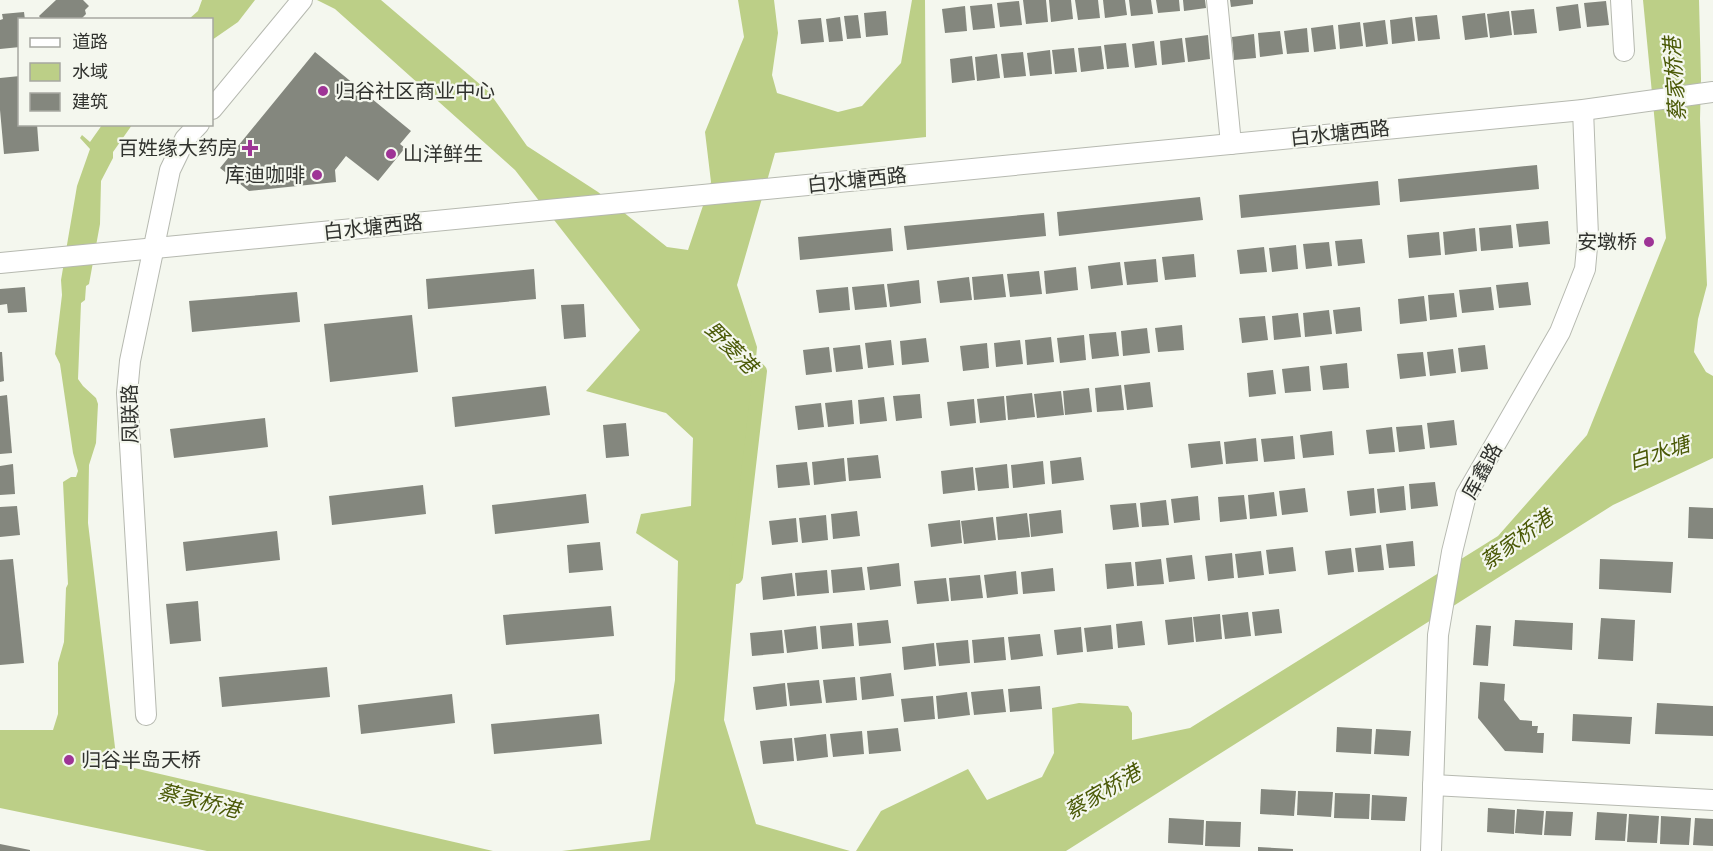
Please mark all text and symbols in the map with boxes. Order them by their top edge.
legend [18,18,213,126]
text: 道路 [72,29,108,53]
water label: 蔡家桥港 [1657,33,1691,122]
text: 水域 [72,59,108,83]
place label: 归谷社区商业中心 [335,77,495,104]
marker: 归谷社区商业中心 [316,84,330,98]
text: 建筑 [72,89,108,113]
street label: 白水塘西路 [1289,114,1391,151]
place label: 百姓缘大药房 [118,134,238,161]
place label: 山洋鲜生 [403,140,483,167]
marker: 百姓缘大药房 [243,141,257,155]
marker: 山洋鲜生 [384,147,398,161]
place label: 库迪咖啡 [225,161,305,188]
street label: 白水塘西路 [806,161,908,198]
marker: 库迪咖啡 [310,168,324,182]
street label: 白水塘西路 [322,208,424,245]
place label: 安墩桥 [1577,228,1637,255]
marker: 安墩桥 [1642,235,1656,249]
water label: 野菱港 [700,315,766,382]
street label: 凤联路 [115,384,144,444]
water label: 白水塘 [1624,428,1696,475]
street label: 厍鑫路 [1456,438,1508,504]
water label: 蔡家桥港 [1474,501,1561,575]
place label: 归谷半岛天桥 [81,746,201,773]
marker: 归谷半岛天桥 [62,753,76,767]
water label: 蔡家桥港 [1059,756,1148,825]
water label: 蔡家桥港 [155,776,246,825]

